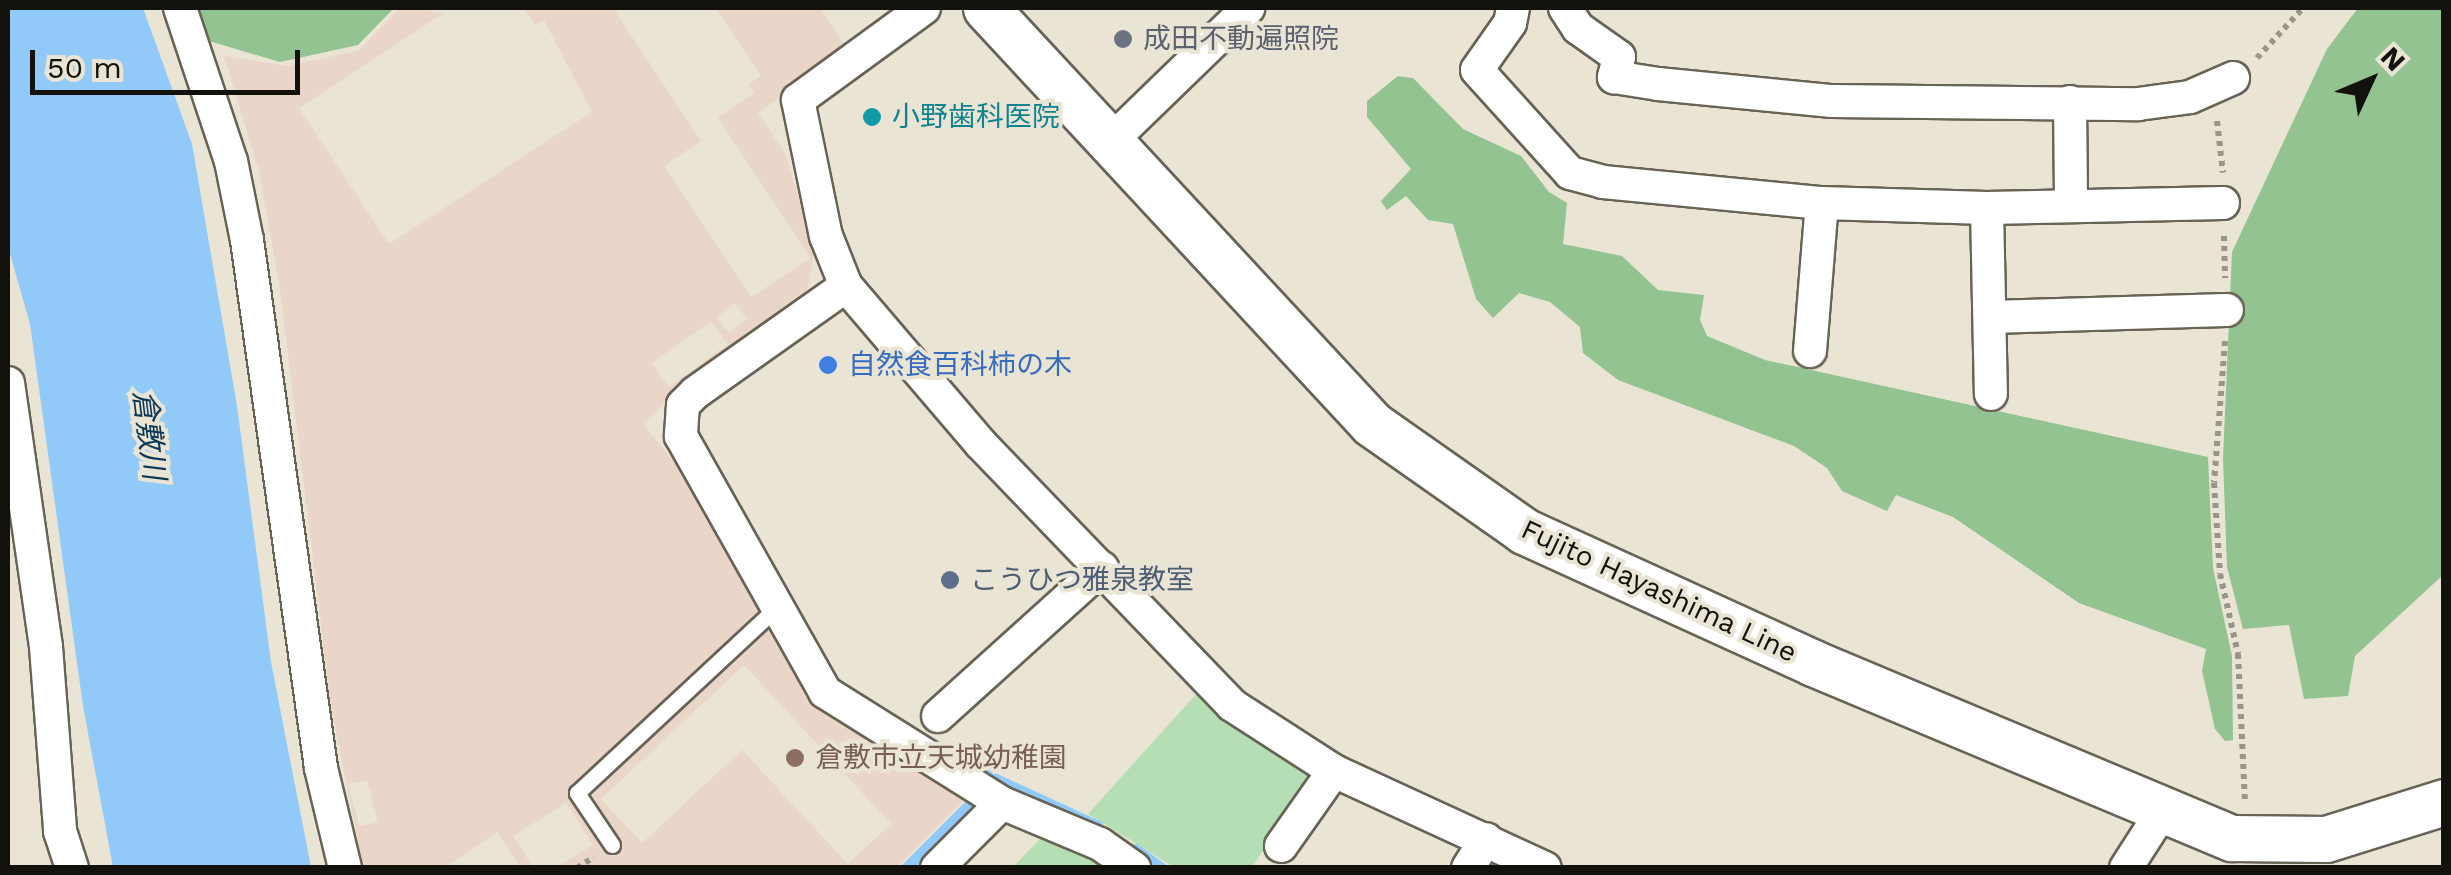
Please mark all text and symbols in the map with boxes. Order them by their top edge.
place label: 成田不動遍照院 [1143,22,1339,56]
marker: 成田不動遍照院 [1112,28,1134,50]
scale bar [35,30,305,92]
north arrow [2321,30,2421,130]
text: N [2374,40,2412,78]
text: 50 m [47,50,122,85]
place label: 小野歯科医院 [892,100,1060,134]
marker: 小野歯科医院 [861,106,883,128]
place label: 自然食百科柿の木 [848,348,1072,382]
marker: 自然食百科柿の木 [817,354,839,376]
water label: 倉敷川 [126,388,172,482]
street label: Fujito Hayashima Line [1516,512,1802,670]
place label: こうひつ雅泉教室 [970,563,1194,597]
marker: こうひつ雅泉教室 [939,569,961,591]
place label: 倉敷市立天城幼稚園 [815,741,1067,775]
marker: 倉敷市立天城幼稚園 [784,747,806,769]

